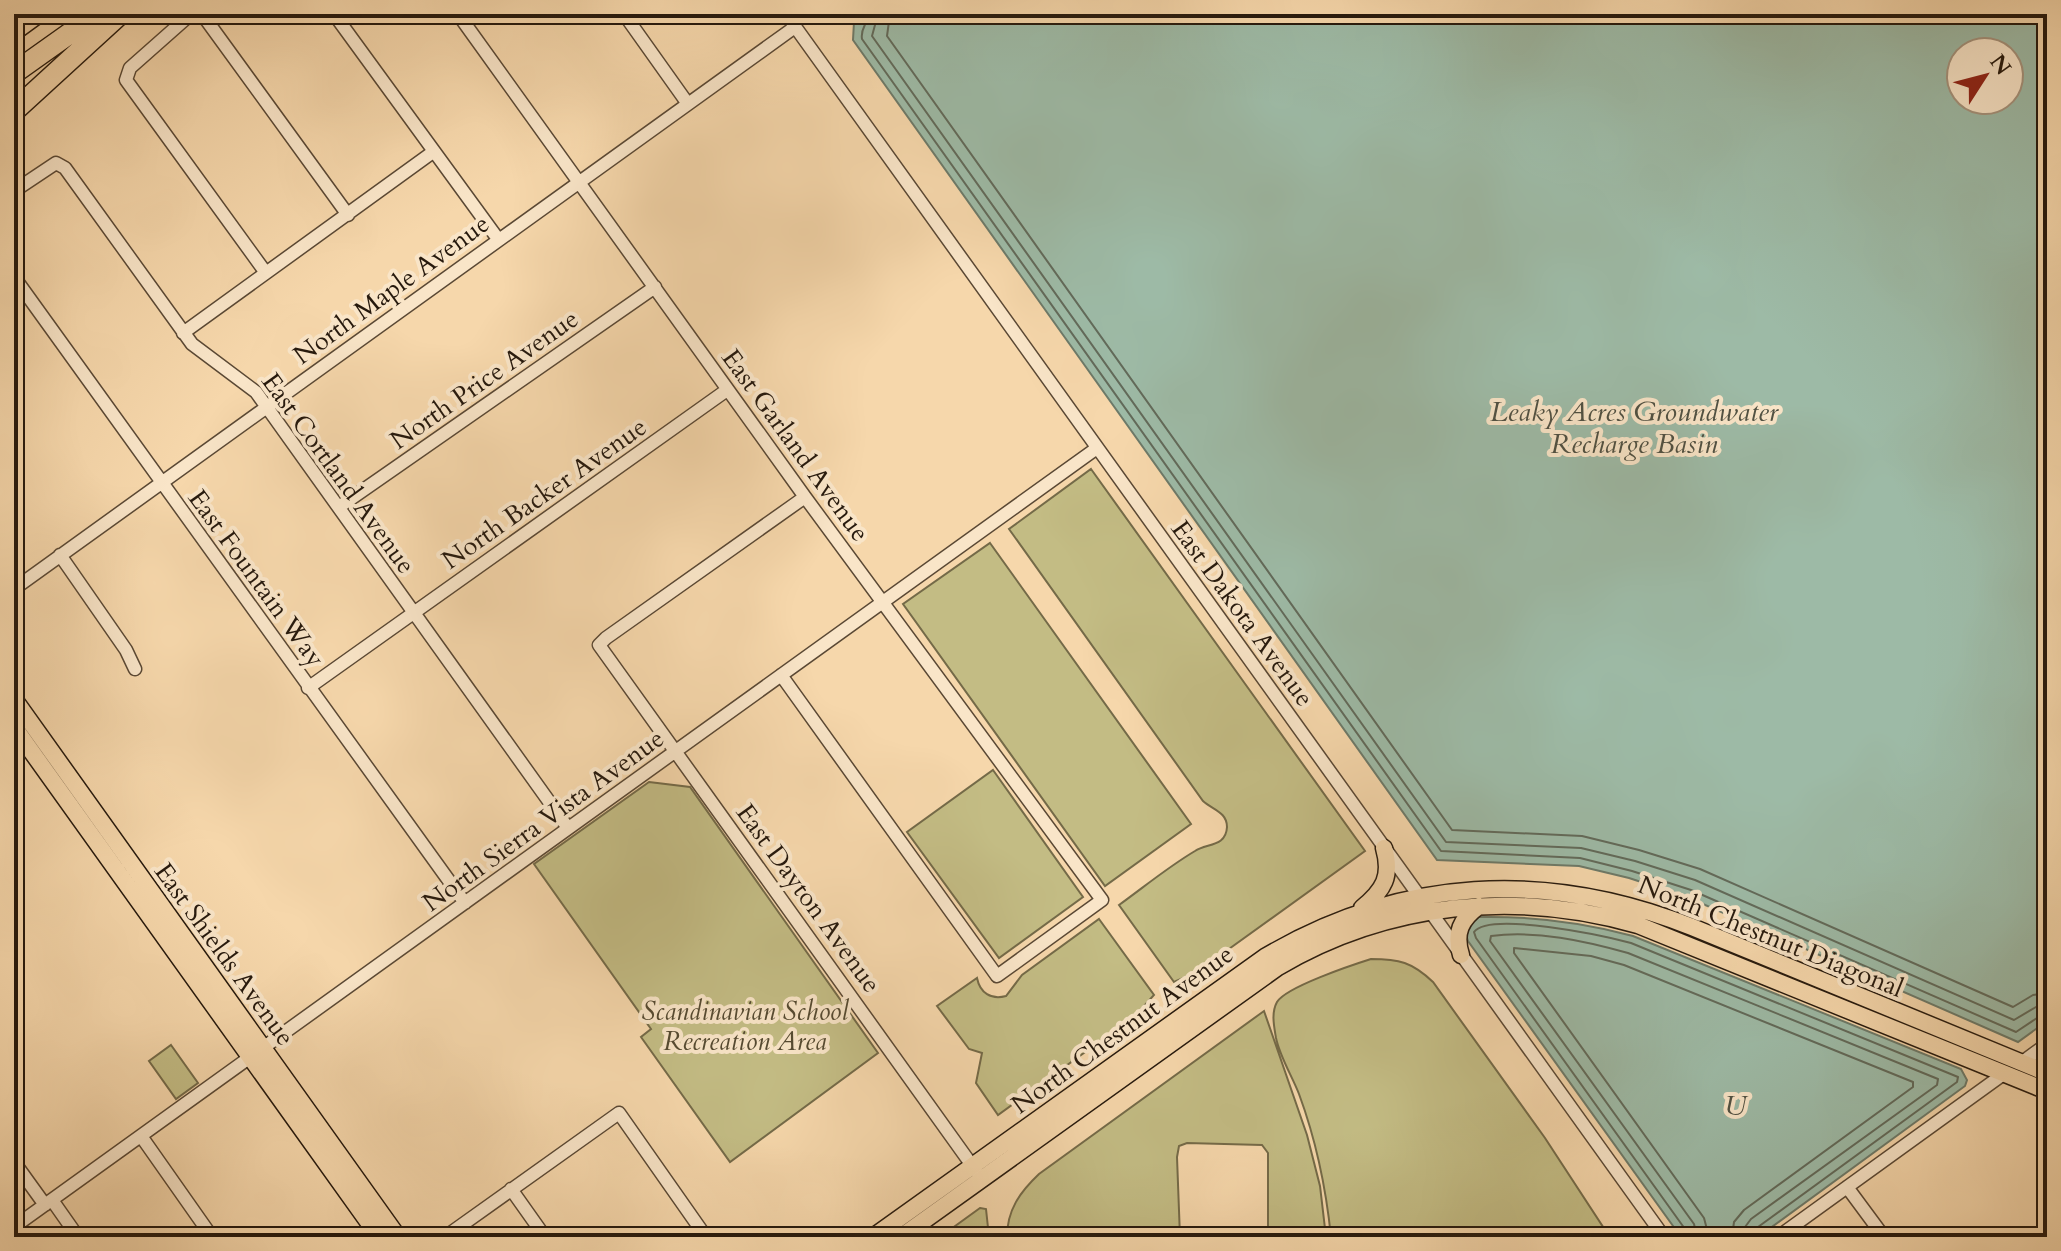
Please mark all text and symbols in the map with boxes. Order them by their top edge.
north arrow [1945,36,2025,116]
text: N [1983,48,2018,81]
street label: North Maple Avenue [286,206,496,372]
street label: North Price Avenue [383,301,585,458]
street label: East Garland Avenue [714,342,877,549]
street label: East Cortland Avenue [254,366,423,581]
water label: Leaky Acres Groundwater Recharge Basin [1490,393,1779,463]
street label: North Backer Avenue [435,410,654,577]
street label: East Fountain Way [180,483,333,674]
street label: East Dakota Avenue [1163,513,1322,713]
street label: North Sierra Vista Avenue [416,721,671,920]
street label: East Dayton Avenue [728,797,889,1000]
street label: East Shields Avenue [146,856,303,1053]
street label: North Chestnut Diagonal [1633,867,1909,1006]
street label: North Chestnut Avenue [1004,937,1240,1122]
park label: Scandinavian School Recreation Area [641,994,849,1059]
water label: U [1724,1087,1749,1125]

